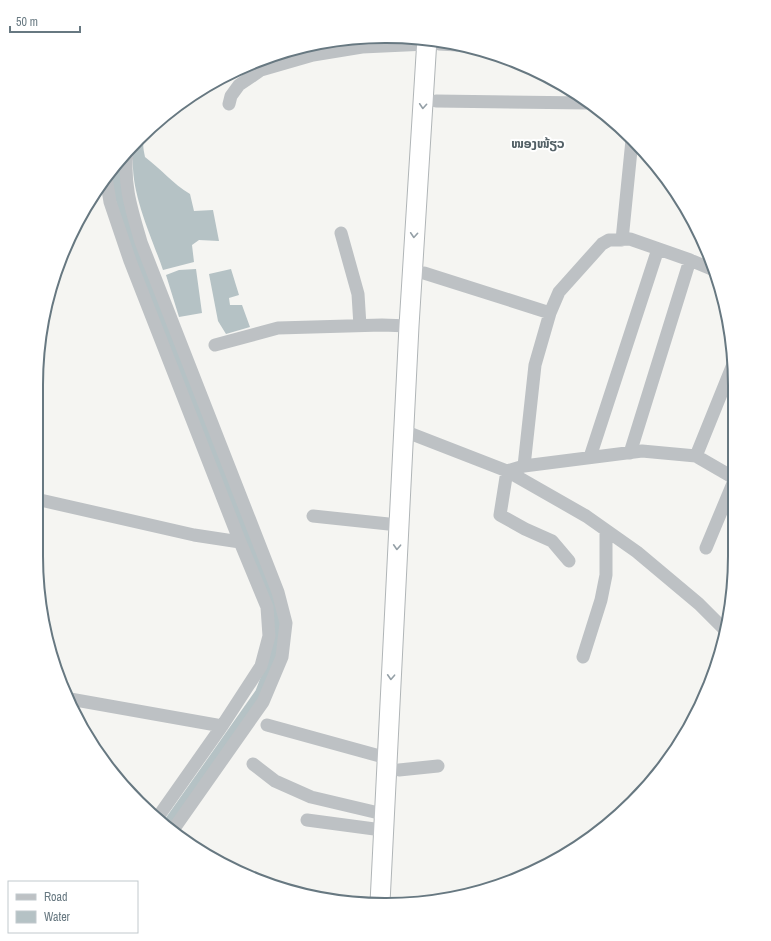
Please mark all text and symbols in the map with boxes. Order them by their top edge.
scale bar [10,8,80,34]
text: 50 m [16,14,38,30]
one-way arrow [419,103,428,109]
district label: ໜອງໜ້ຽວ [511,135,565,152]
one-way arrow [410,232,419,238]
one-way arrow [393,544,402,550]
one-way arrow [387,674,395,680]
legend [8,881,138,933]
text: Road [44,889,68,905]
text: Water [44,909,71,925]

